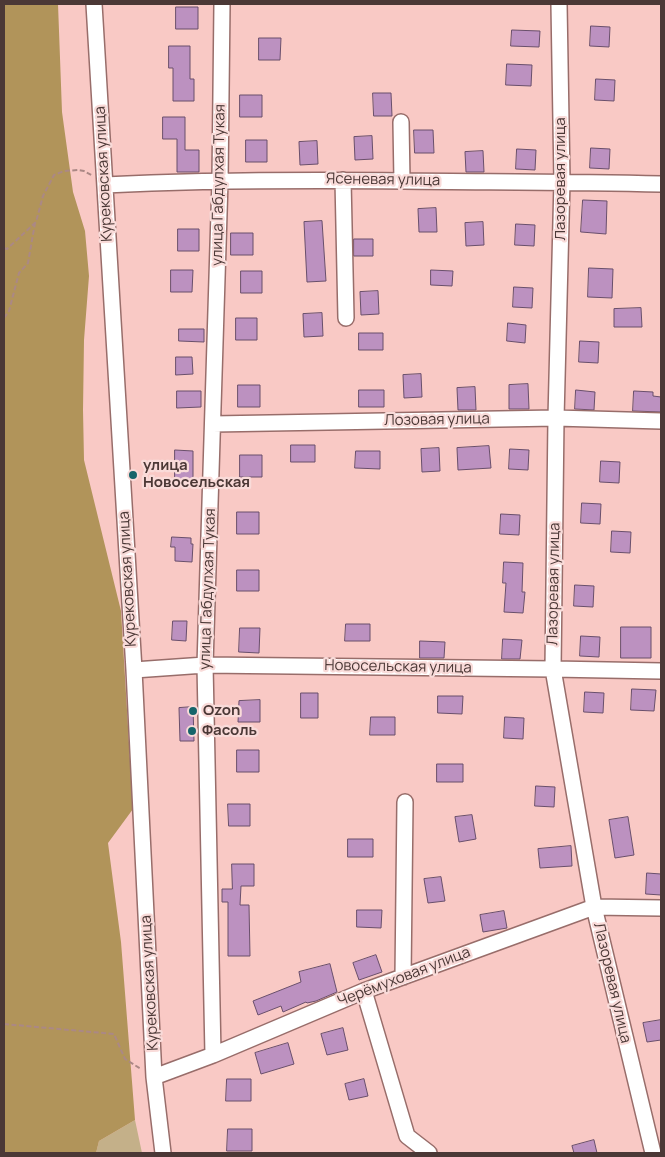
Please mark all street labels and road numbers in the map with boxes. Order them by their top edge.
street label: улица Габдулхая Тукая [209,104,229,266]
street label: Курековская улица [91,106,117,242]
street label: Лазоревая улица [552,118,570,240]
street label: Ясеневая улица [326,170,440,190]
street label: Лозовая улица [384,410,490,430]
street label: улица Габдулхая Тукая [196,508,220,670]
street label: Курековская улица [115,511,141,647]
street label: Лазоревая улица [544,522,564,646]
street label: Новосельская улица [324,657,472,677]
street label: Курековская улица [137,915,163,1051]
street label: Лазоревая улица [589,921,635,1045]
street label: Черёмуховая улица [335,943,473,1011]

